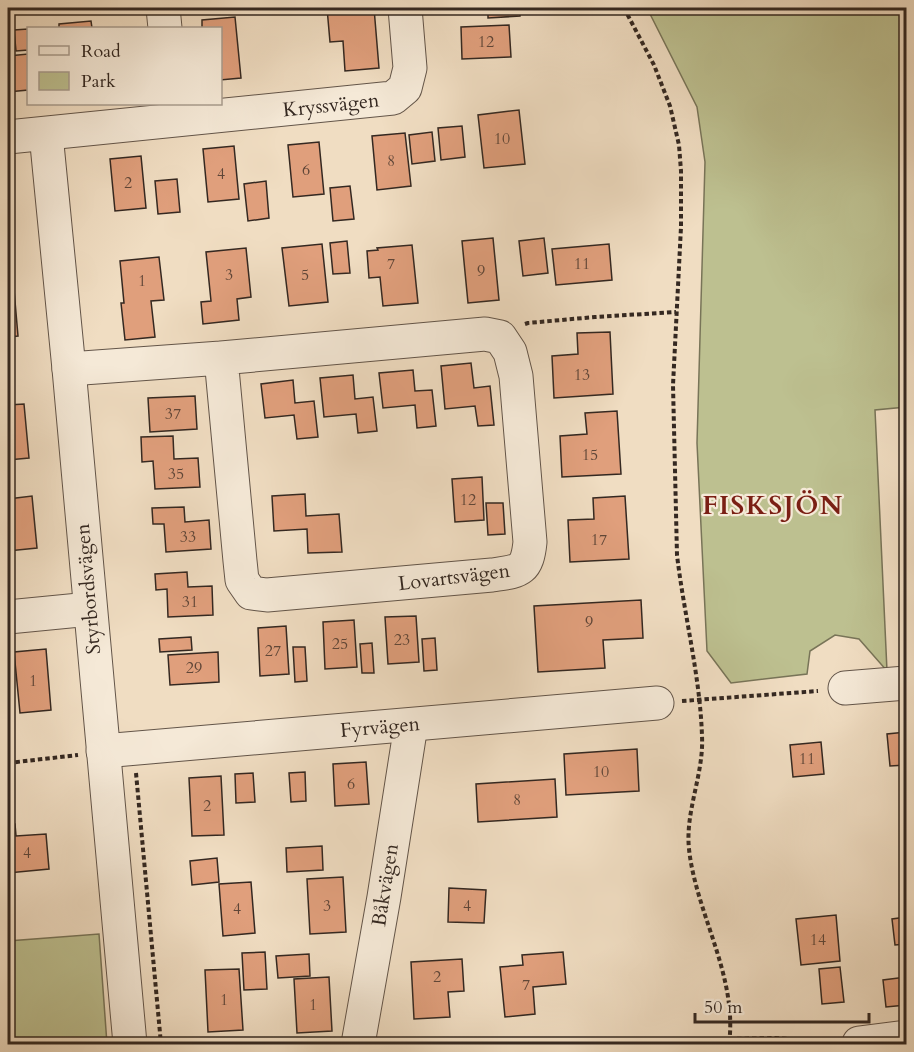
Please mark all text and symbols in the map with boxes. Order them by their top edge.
legend [27,27,222,105]
house number: 12 [478,31,494,53]
text: Road [81,39,121,64]
text: Park [81,69,116,94]
street label: Kryssvägen [281,86,381,123]
house number: 10 [494,128,510,150]
house number: 8 [387,150,395,172]
house number: 6 [302,159,310,181]
house number: 4 [217,163,225,185]
house number: 2 [124,172,132,194]
house number: 7 [387,253,395,275]
house number: 11 [574,253,590,275]
house number: 9 [477,260,485,282]
house number: 3 [225,264,233,286]
house number: 5 [301,264,309,286]
house number: 1 [138,270,146,292]
house number: 13 [574,364,590,386]
house number: 37 [165,403,181,425]
house number: 15 [582,444,598,466]
house number: 35 [168,463,184,485]
district label: FISKSJÖN [702,488,844,523]
house number: 12 [460,489,476,511]
street label: Styrbordsvägen [69,522,107,655]
house number: 33 [180,526,196,548]
house number: 17 [591,529,607,551]
street label: Lovartsvägen [396,557,512,597]
house number: 31 [182,591,198,613]
house number: 9 [585,611,593,633]
house number: 23 [394,629,410,651]
house number: 25 [332,633,348,655]
house number: 27 [265,640,281,662]
house number: 29 [186,657,202,679]
house number: 1 [29,670,37,692]
street label: Fyrvägen [339,710,422,744]
house number: 11 [799,748,815,770]
house number: 10 [593,761,609,783]
house number: 6 [347,773,355,795]
house number: 8 [513,789,521,811]
house number: 2 [203,795,211,817]
street label: Båkvägen [365,841,405,928]
house number: 4 [23,842,31,864]
house number: 3 [323,895,331,917]
house number: 4 [463,895,471,917]
house number: 4 [233,898,241,920]
house number: 14 [810,929,826,951]
house number: 2 [433,966,441,988]
house number: 7 [522,974,530,996]
scale bar [695,986,869,1024]
house number: 1 [220,989,228,1011]
house number: 1 [309,994,317,1016]
text: 50 m [704,995,743,1020]

